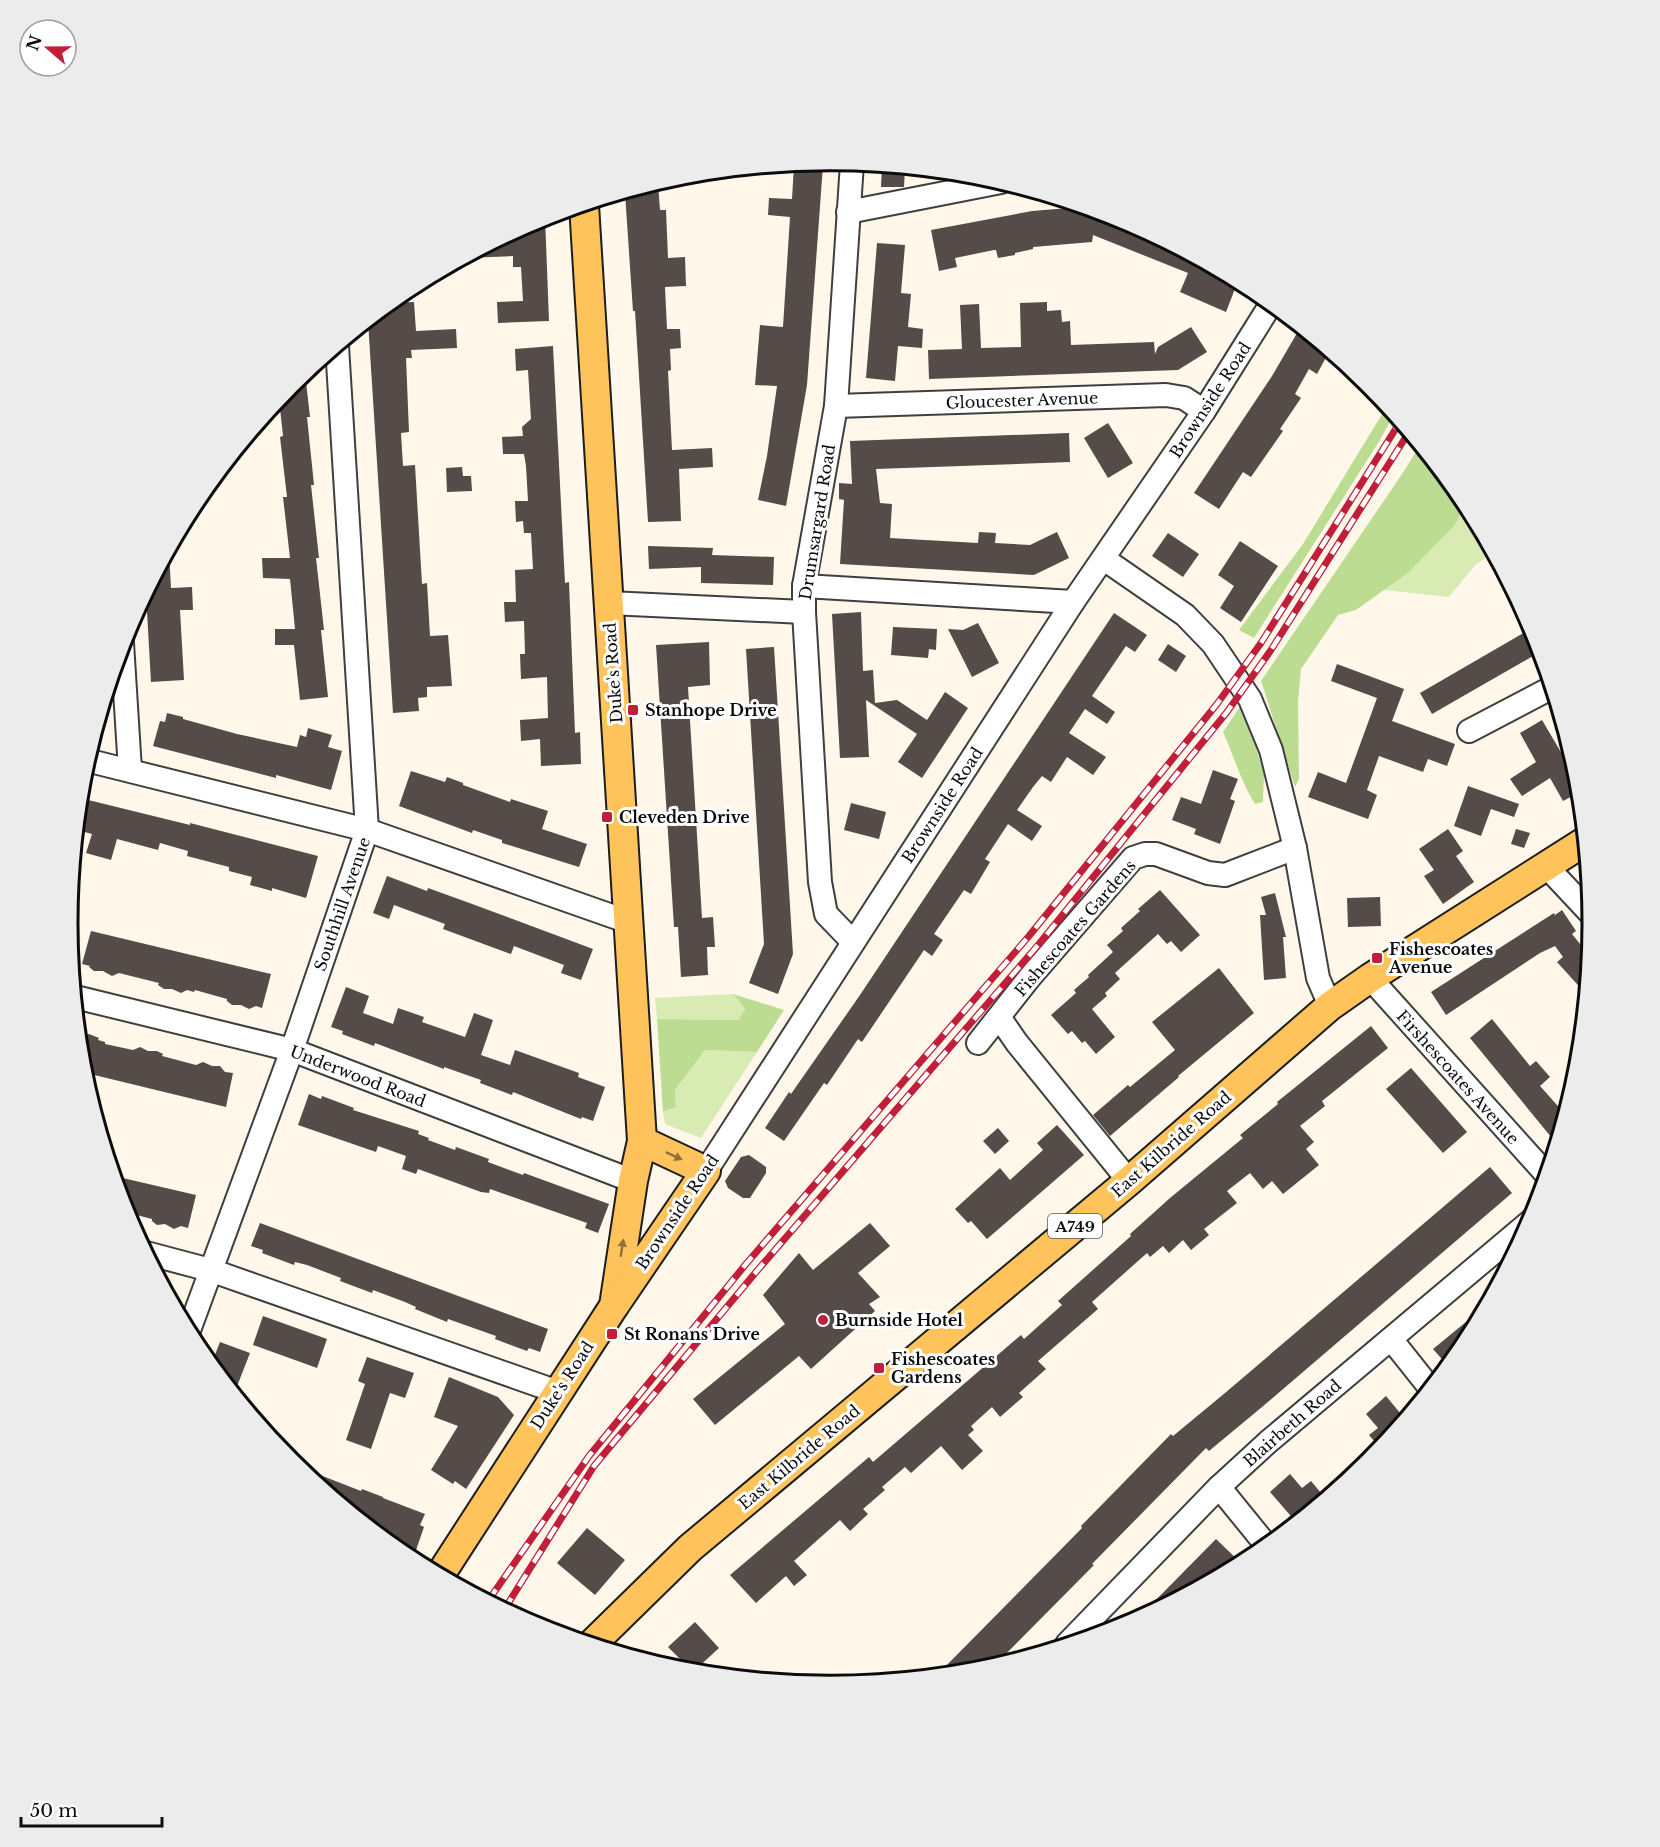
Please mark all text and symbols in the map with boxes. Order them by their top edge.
north arrow [18,18,78,78]
text: N [22,32,46,53]
street label: Brownside Road [1165,338,1255,462]
street label: Gloucester Avenue [945,387,1099,413]
street label: Drumsargard Road [795,443,839,601]
street label: Duke's Road [599,622,626,724]
place label: Stanhope Drive [645,700,777,720]
marker: Stanhope Drive [626,703,640,717]
street label: Brownside Road [897,743,987,867]
place label: Cleveden Drive [619,807,750,827]
marker: Cleveden Drive [600,810,614,824]
street label: Southhill Avenue [310,834,374,974]
street label: Fishescoates Gardens [1010,856,1140,1000]
place label: Fishescoates Avenue [1388,939,1493,977]
marker: Fishescoates Avenue [1370,951,1384,965]
street label: Firshescoates Avenue [1392,1006,1524,1148]
street label: Underwood Road [287,1041,429,1111]
street label: East Kilbride Road [1107,1086,1235,1201]
street label: Brownside Road [631,1151,723,1273]
one-way arrow [665,1151,683,1161]
road number: A749 [1048,1214,1102,1238]
one-way arrow [618,1238,627,1257]
place label: Burnside Hotel [835,1310,963,1330]
marker: Burnside Hotel [816,1313,830,1327]
place label: St Ronans Drive [624,1324,760,1344]
marker: St Ronans Drive [605,1327,619,1341]
street label: Duke's Road [526,1337,598,1433]
place label: Fishescoates Gardens [891,1349,995,1387]
marker: Fishescoates Gardens [872,1361,886,1375]
street label: Blairbeth Road [1239,1375,1345,1471]
street label: East Kilbride Road [734,1400,864,1514]
scale bar [21,1790,162,1828]
text: 50 m [30,1800,78,1822]

